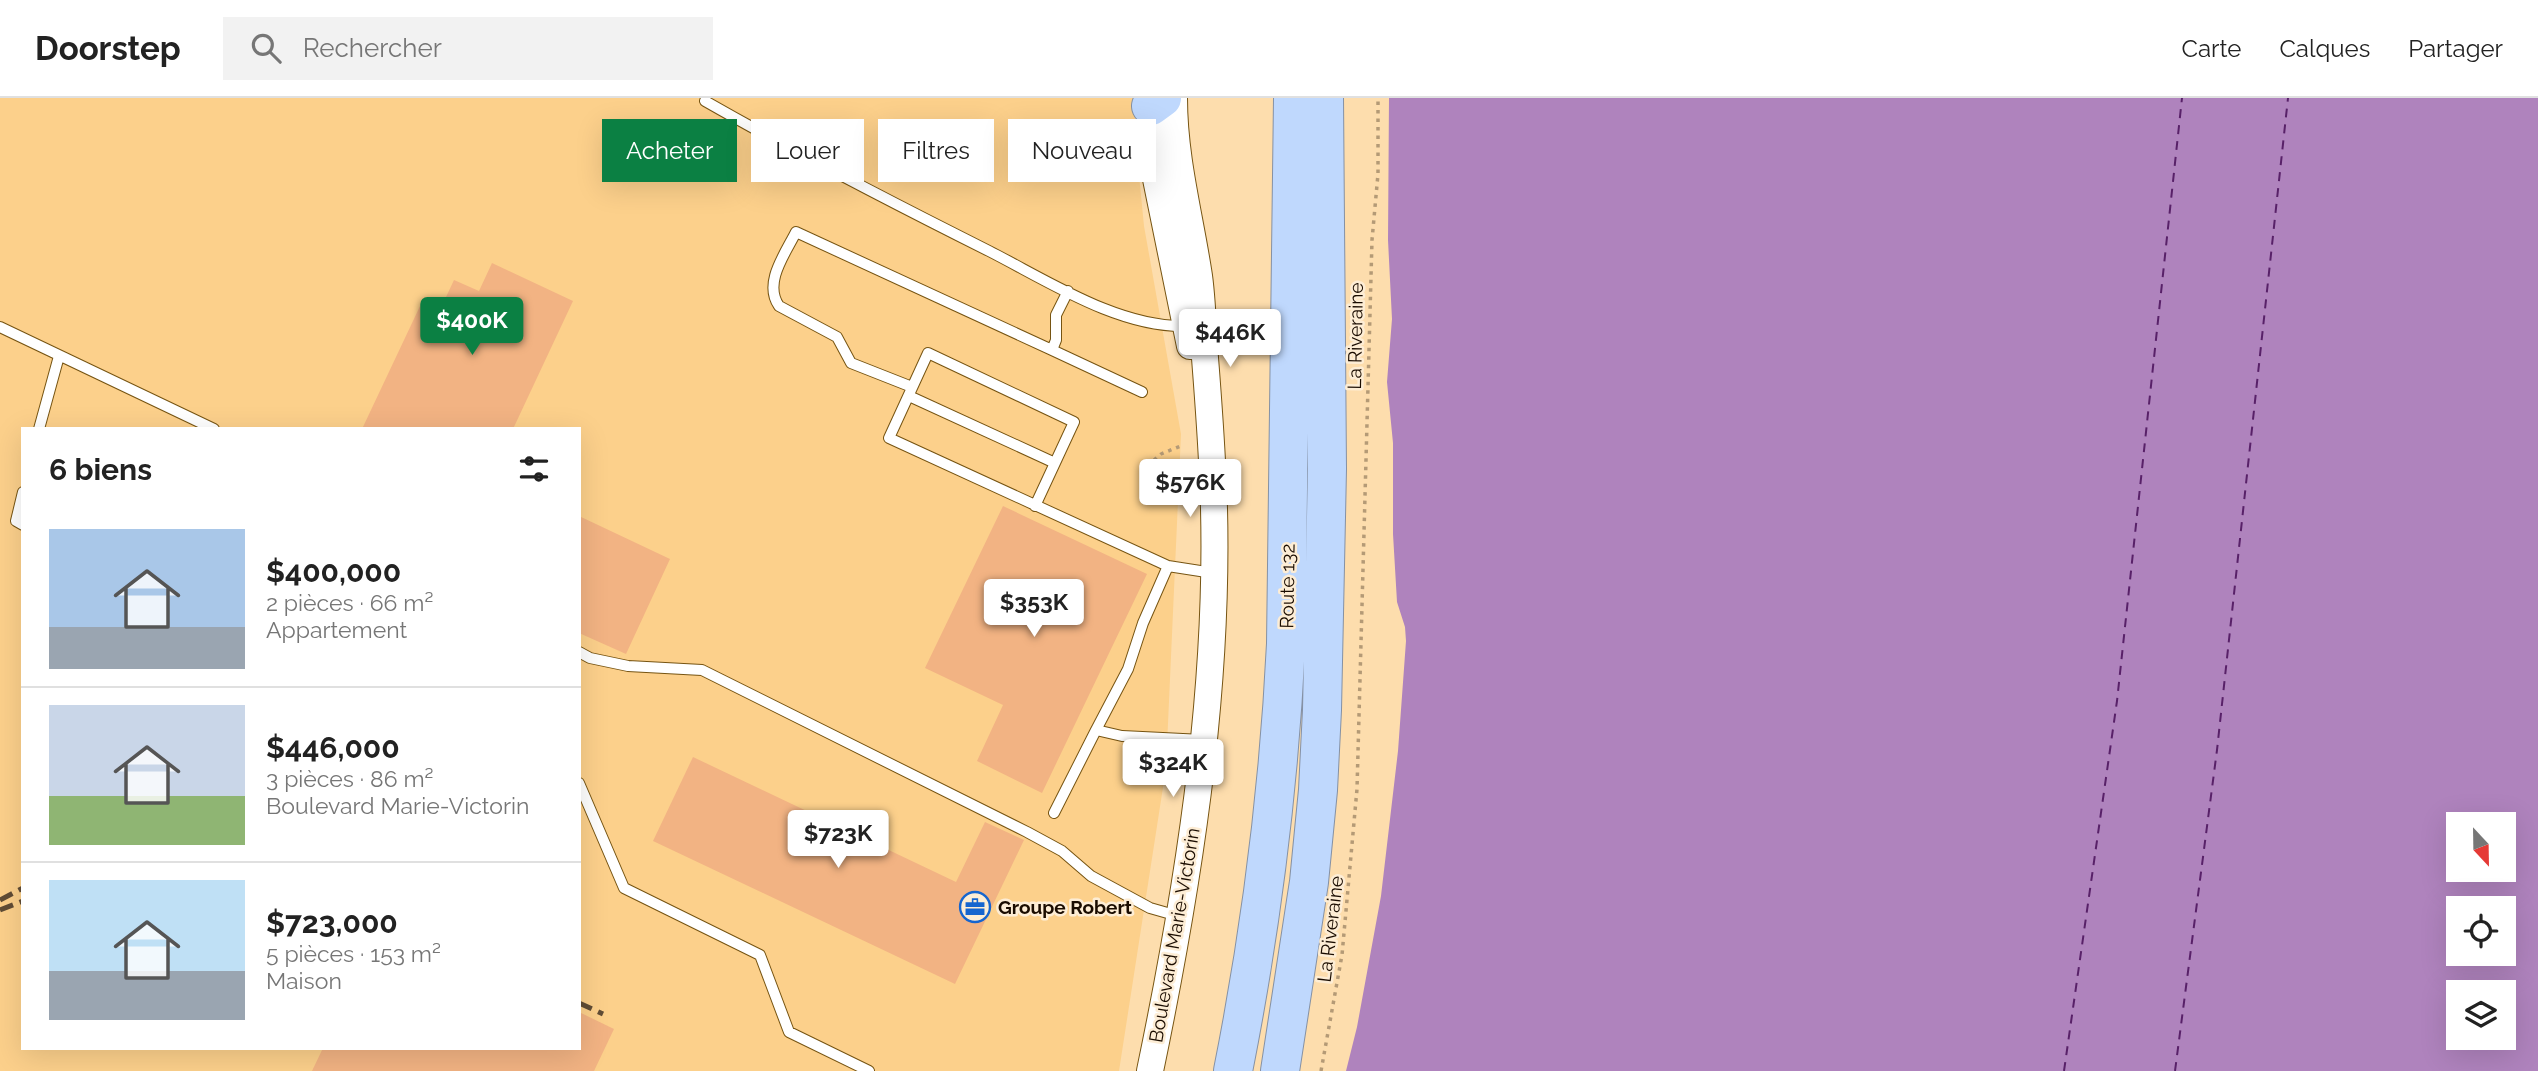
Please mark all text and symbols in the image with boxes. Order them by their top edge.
search box [223,17,713,80]
text: Doorstep [35,29,181,68]
icon: search [247,29,285,67]
text: Rechercher [303,33,442,63]
text: Carte [2182,34,2241,63]
text: Calques [2279,34,2370,63]
text: Partager [2408,34,2503,63]
chip: Acheter [602,119,737,182]
chip: Louer [751,119,864,182]
chip: Filtres [878,119,994,182]
chip: Nouveau [1008,119,1156,182]
street label: La Riveraine [1343,282,1367,390]
pin: $400K [423,298,521,357]
text: $400K [436,306,508,333]
pin: $446K [1181,310,1279,369]
text: $446K [1195,318,1265,345]
icon: filters [515,450,553,488]
text: 6 biens [49,452,152,487]
pin: $576K [1141,460,1239,519]
text: $576K [1155,468,1225,495]
street label: Route 132 [1275,543,1299,629]
text: $400,000 [266,554,401,589]
icon: home [105,557,189,641]
pin: $353K [985,580,1083,639]
text: $353K [1000,588,1068,615]
text: 2 pièces · 66 m² [266,589,433,616]
text: Appartement [266,616,407,643]
text: $446,000 [266,730,400,765]
icon: home [105,733,189,817]
pin: $324K [1124,740,1222,799]
text: $324K [1139,748,1207,775]
text: 3 pièces · 86 m² [266,765,434,792]
text: Boulevard Marie-Victorin [266,792,530,819]
pin: $723K [789,810,887,870]
north arrow [2446,812,2516,882]
map controls [2446,812,2516,1050]
text: $723K [804,819,872,846]
street label: Boulevard Marie-Victorin [1144,826,1204,1044]
street label: La Riveraine [1313,875,1347,983]
office icon: Groupe Robert [958,890,992,924]
place label: Groupe Robert [998,896,1133,918]
button: locate [2446,896,2516,966]
text: $723,000 [266,905,398,940]
icon: home [105,908,189,992]
text: 5 pièces · 153 m² [266,940,441,967]
text: Maison [266,967,342,994]
button: layers [2446,980,2516,1050]

